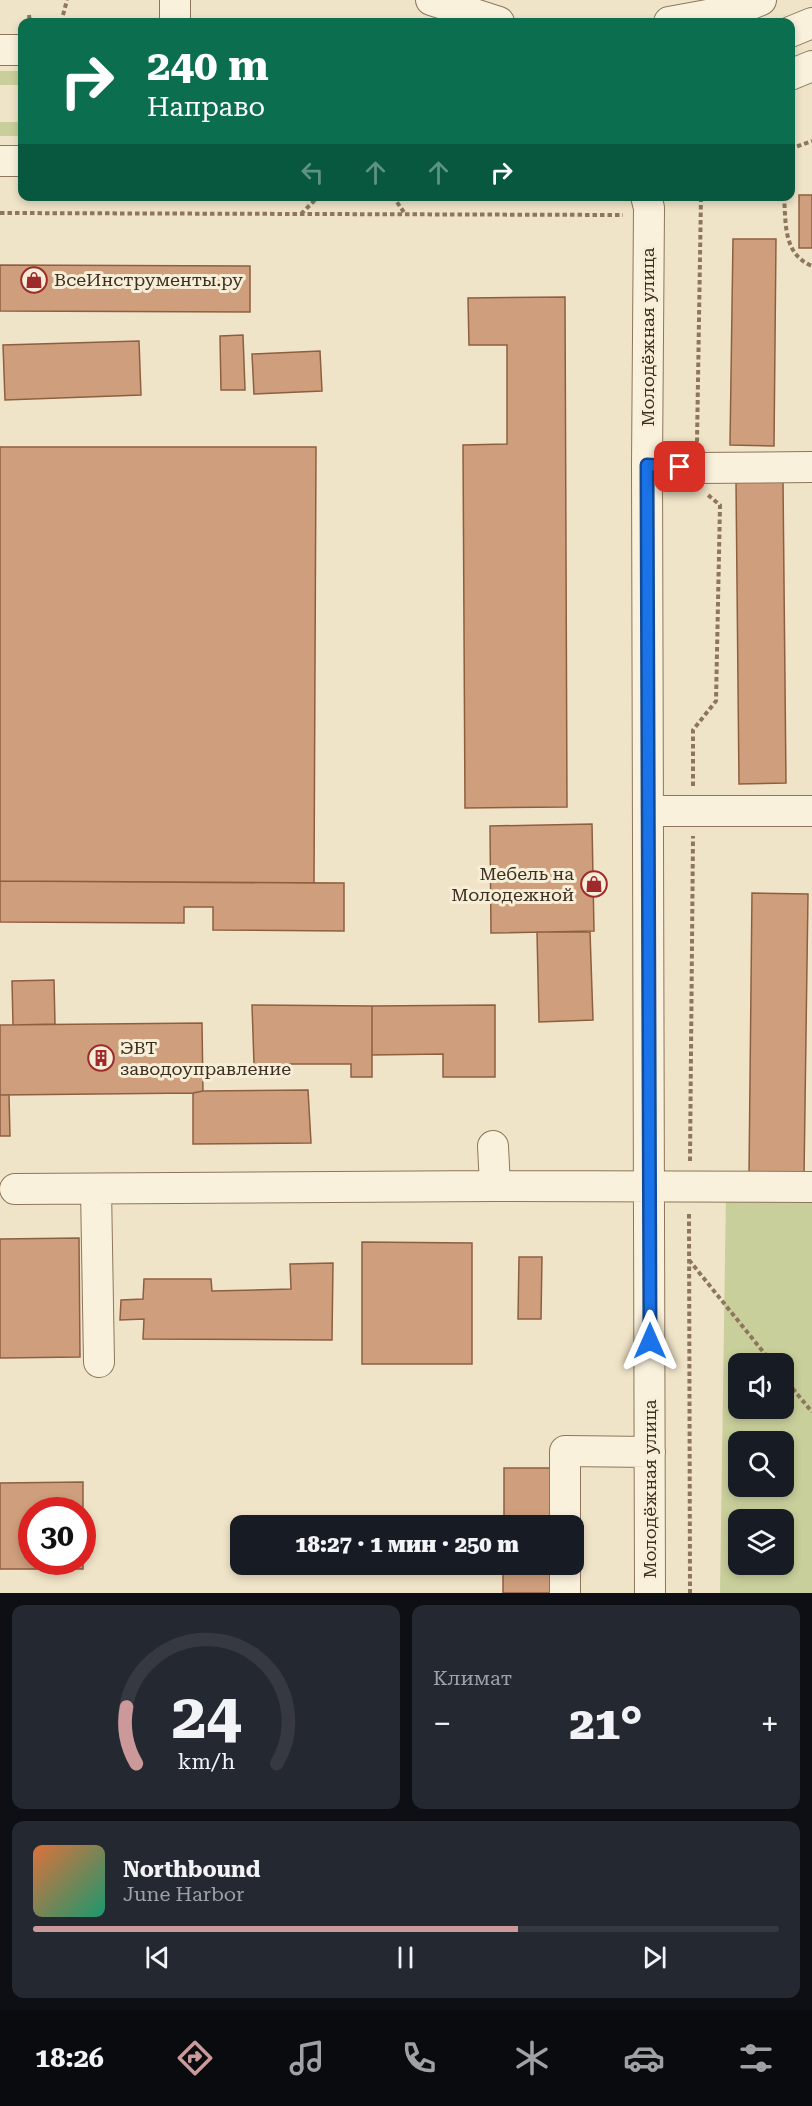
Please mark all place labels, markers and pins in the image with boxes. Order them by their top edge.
shop icon: ВсеИнструменты.ру [19,265,49,295]
place label: ВсеИнструменты.ру [54,269,243,290]
pin [654,441,705,492]
place label: Мебель на Молодежной [451,863,574,905]
shop icon: Мебель на Молодежной [579,869,609,899]
place label: ЭВТ заводоуправление [120,1037,291,1079]
building icon: ЭВТ заводоуправление [86,1043,116,1073]

